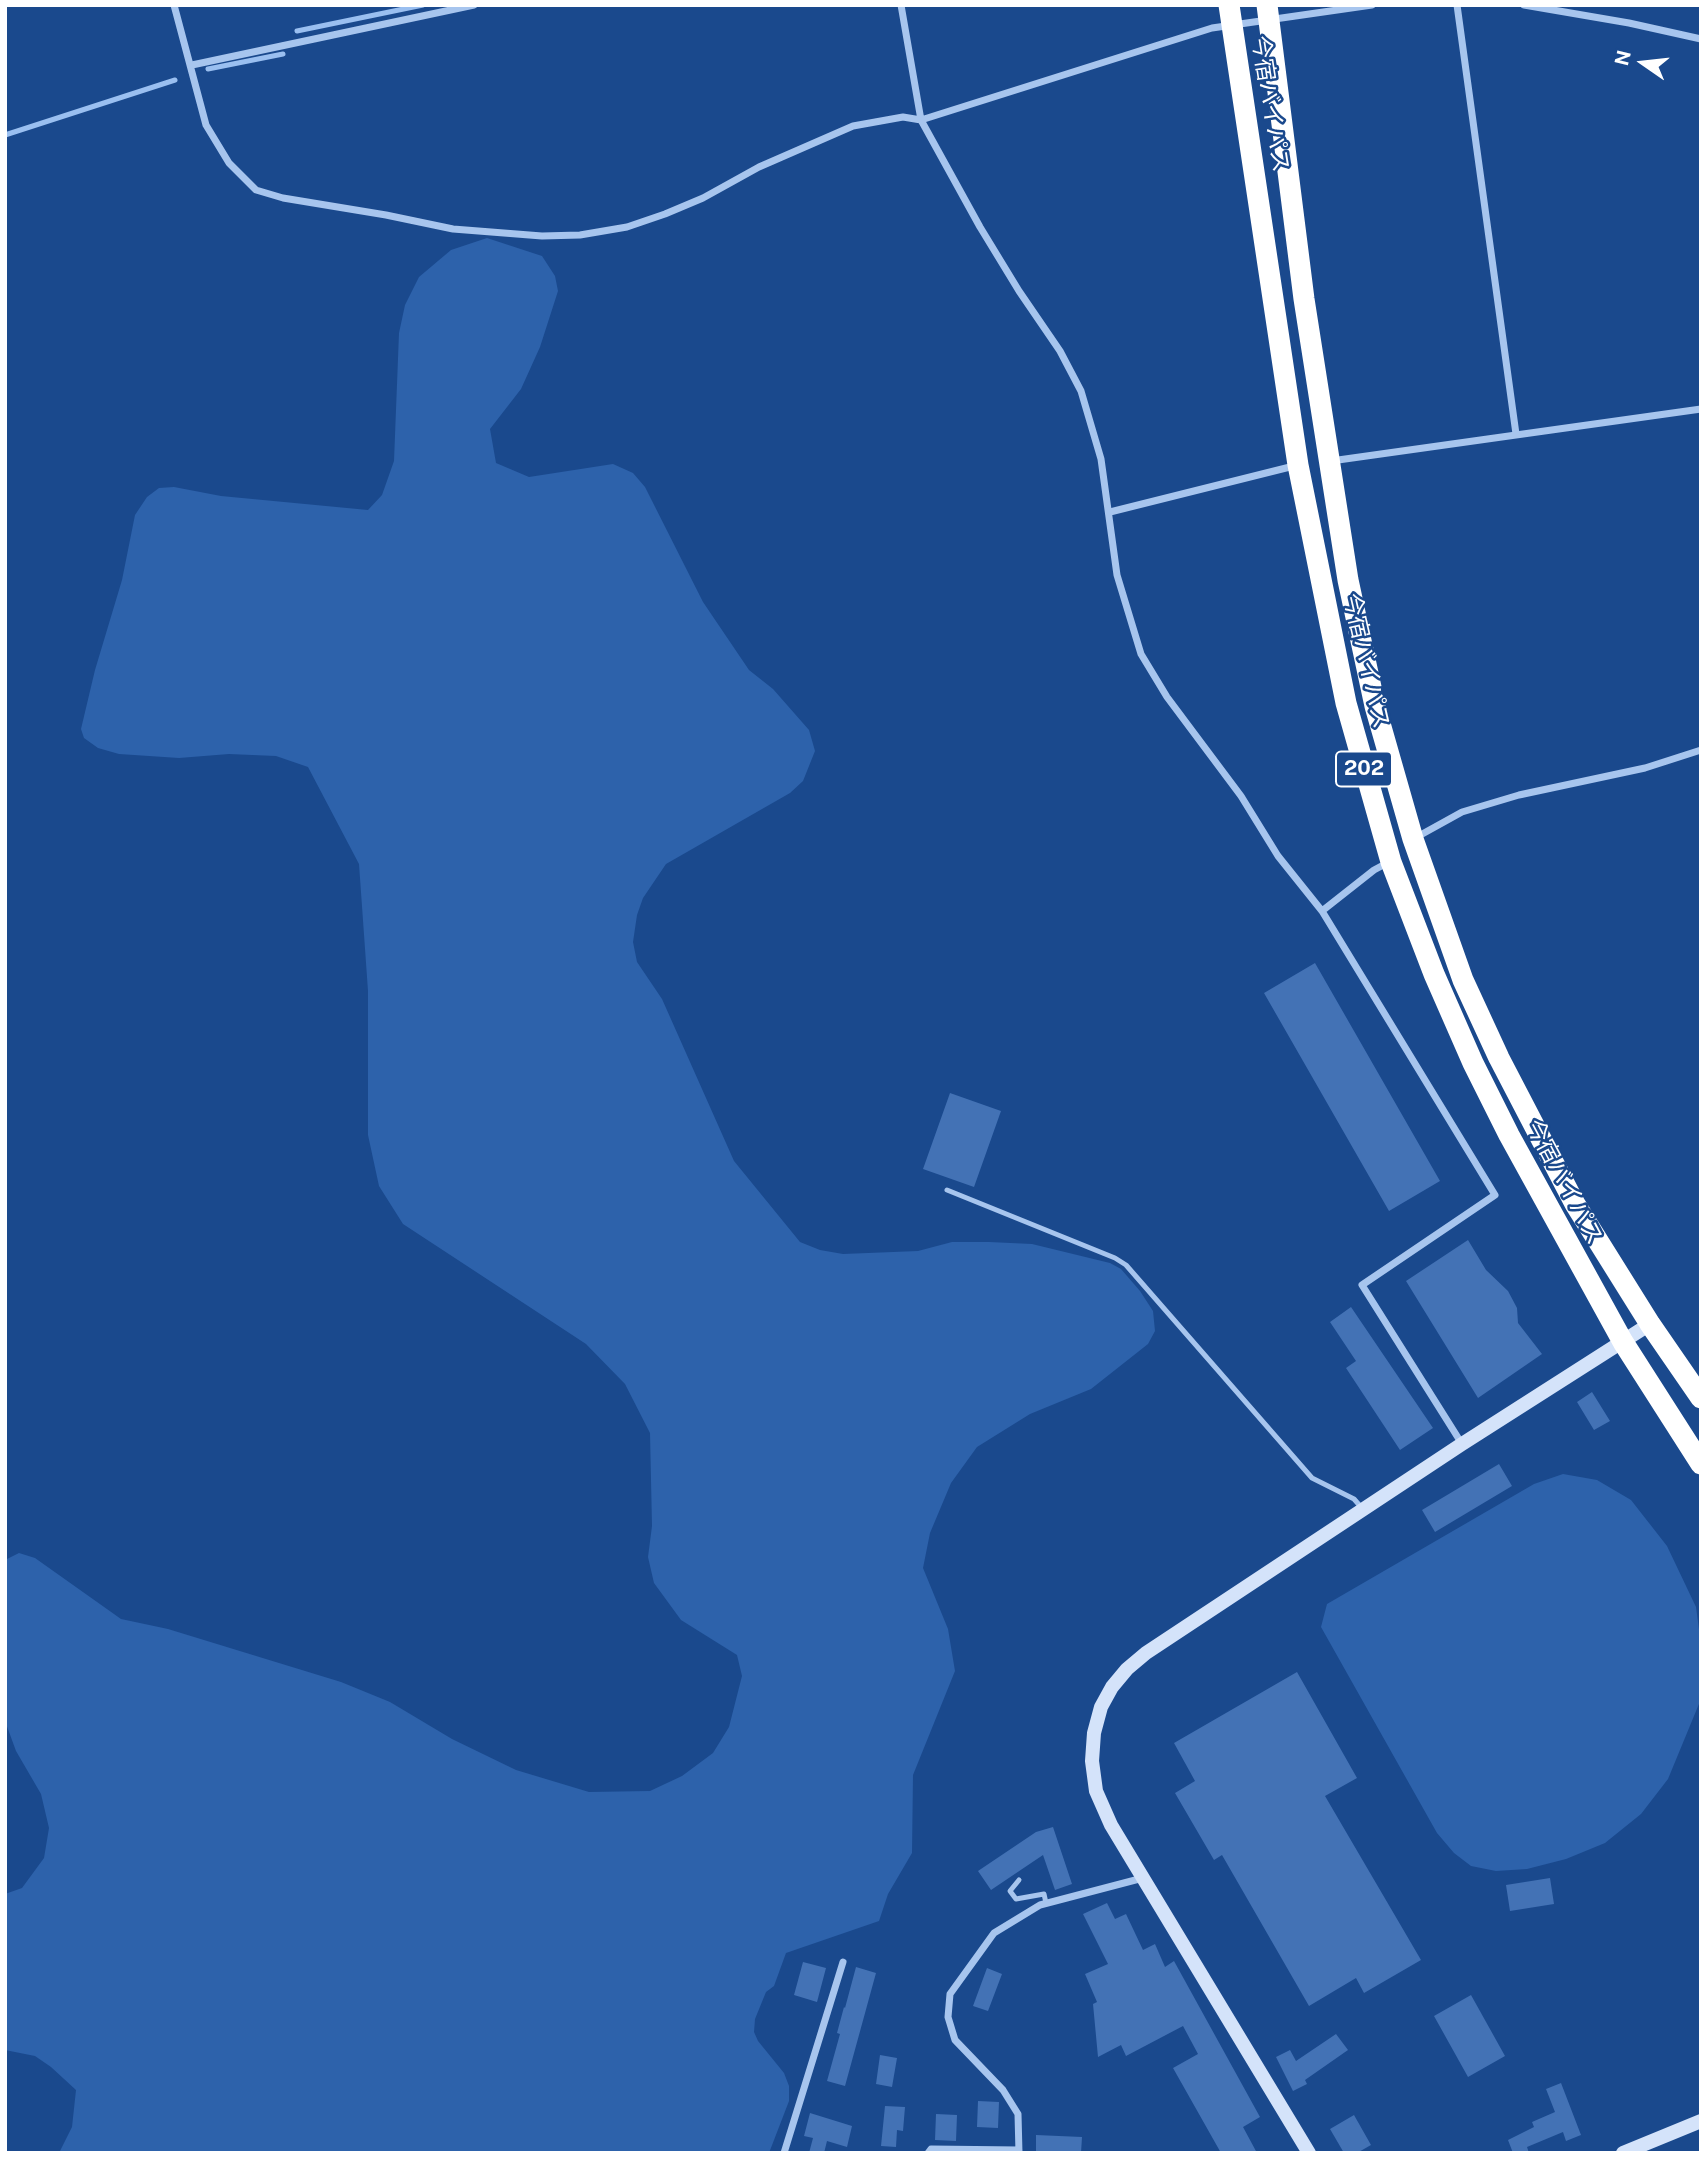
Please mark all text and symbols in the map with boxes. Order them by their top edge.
north arrow [1608,28,1678,98]
street label: 今宿バイパス [1246,34,1294,174]
text: N [1610,48,1635,68]
street label: 今宿バイパス [1337,591,1395,731]
road number: 202 [1336,752,1392,786]
street label: 今宿バイパス [1519,1115,1609,1249]

